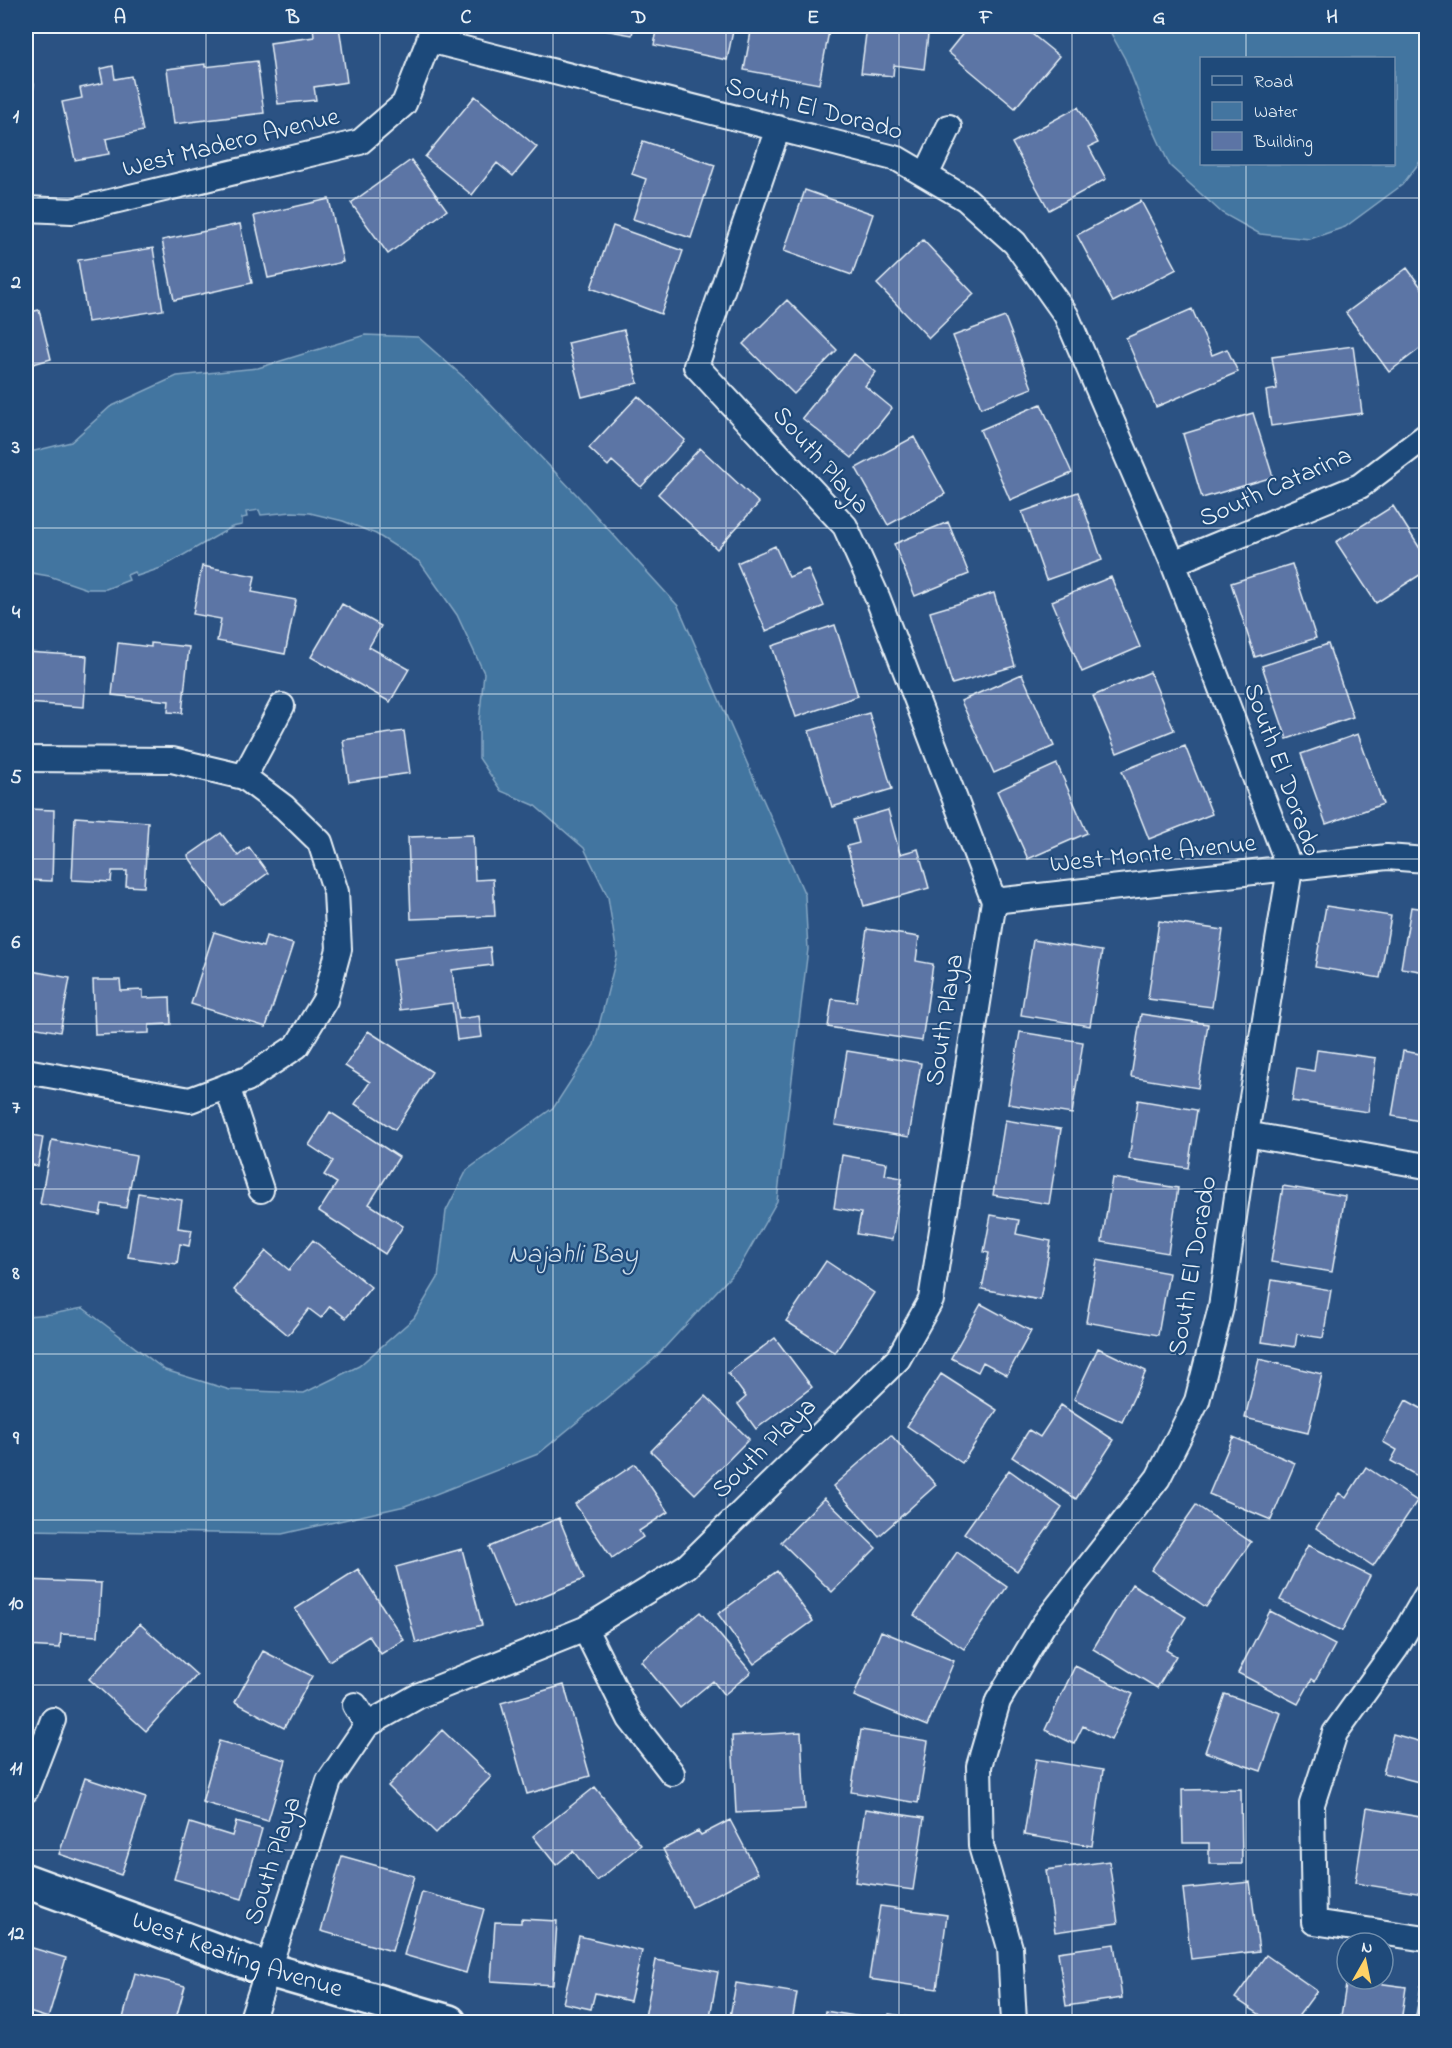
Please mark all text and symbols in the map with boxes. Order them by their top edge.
text: A [114,4,126,33]
text: B [285,4,300,33]
text: C [461,4,472,33]
text: D [631,4,646,33]
text: E [807,4,819,33]
text: F [979,4,993,33]
text: G [1153,4,1166,33]
text: H [1326,4,1338,33]
legend [1200,57,1395,165]
street label: South El Dorado [721,68,907,152]
text: Road [1254,70,1293,96]
street label: West Madero Avenue [119,99,344,189]
text: Water [1254,100,1298,126]
text: 1 [13,103,20,132]
text: Building [1253,130,1313,157]
text: 2 [10,269,21,298]
street label: South Playa [762,398,878,524]
text: 3 [11,434,20,463]
street label: South Catarina [1194,437,1358,539]
text: 4 [12,599,21,628]
street label: South El Dorado [1232,678,1330,862]
text: 5 [10,764,22,793]
street label: West Monte Avenue [1048,825,1258,885]
text: 6 [12,929,21,958]
street label: South Playa [917,951,975,1089]
text: 7 [12,1094,21,1123]
street label: South El Dorado [1159,1173,1229,1359]
water label: Najahli Bay [508,1236,639,1275]
text: 8 [11,1260,20,1289]
street label: South Playa [704,1389,826,1509]
text: 9 [12,1425,20,1454]
text: 10 [9,1590,24,1619]
text: 11 [10,1755,23,1784]
street label: South Playa [235,1792,313,1930]
street label: West Keating Avenue [126,1902,347,2009]
text: 12 [8,1920,24,1949]
north arrow [1335,1931,1395,1991]
text: N [1360,1935,1374,1961]

